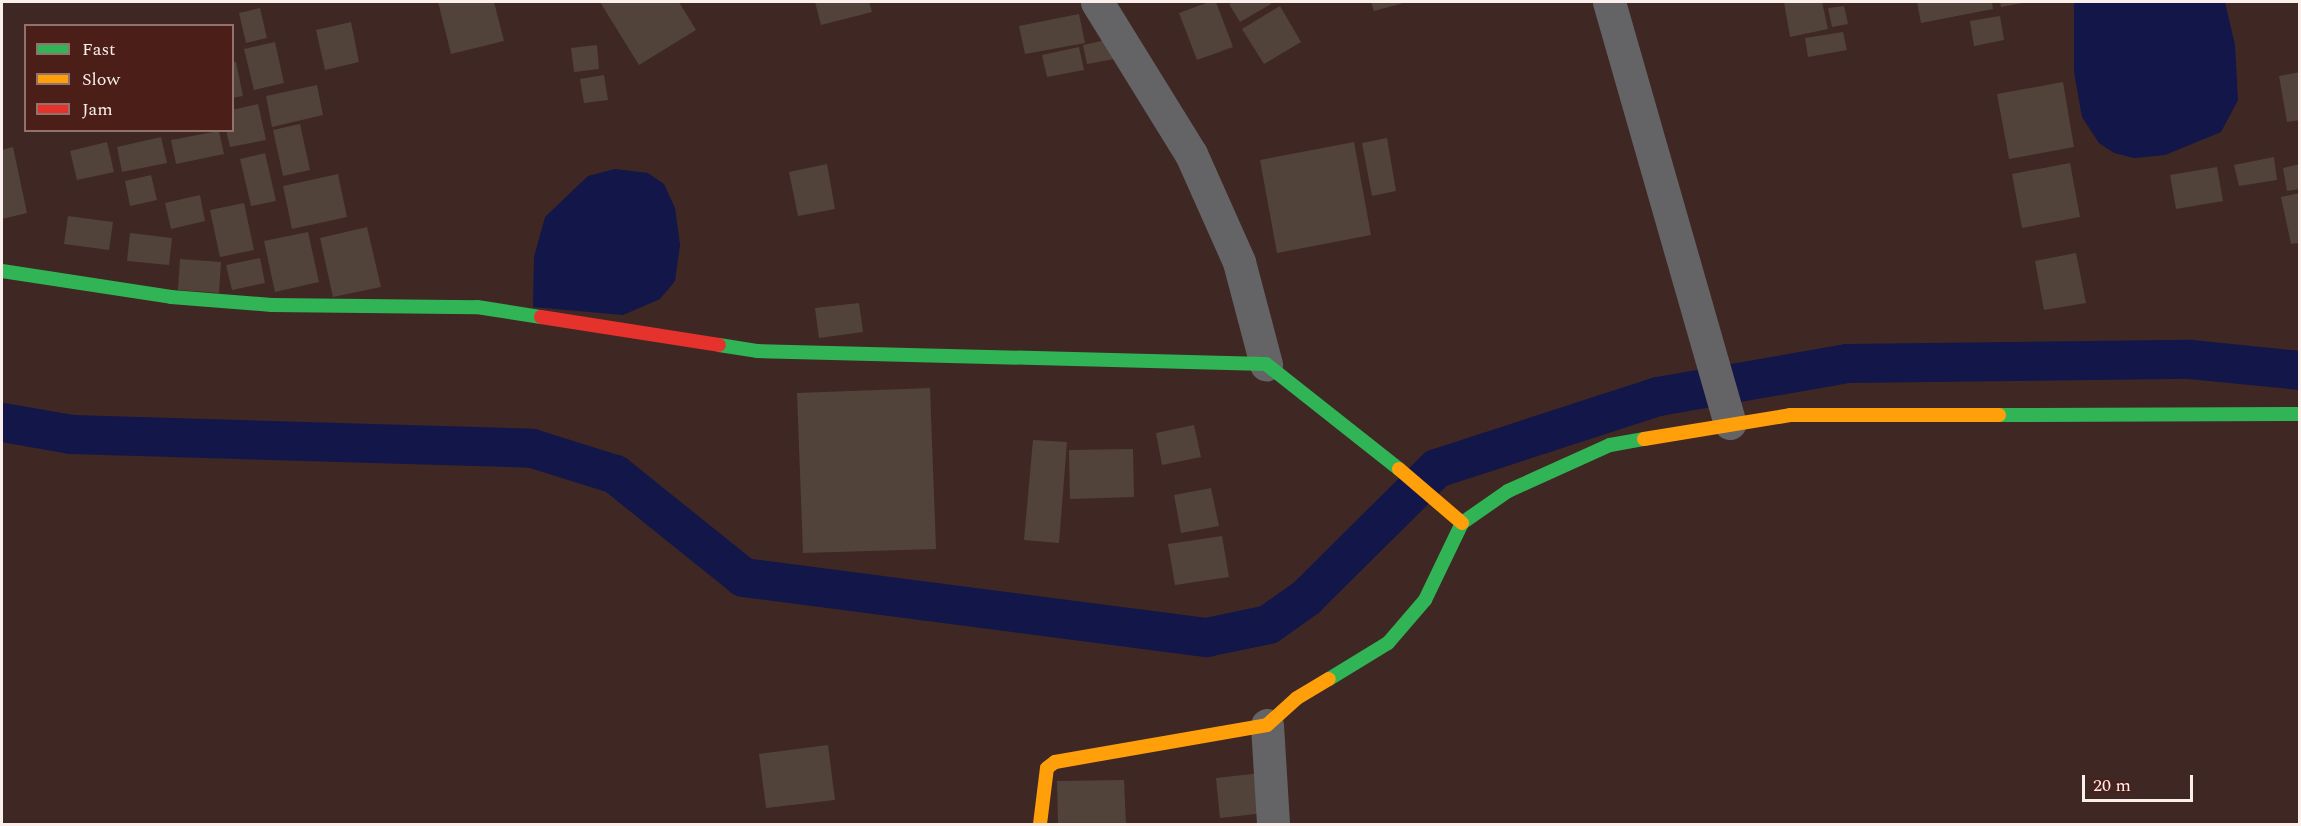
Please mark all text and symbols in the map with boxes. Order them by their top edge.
legend [24,24,234,132]
text: Fast [82,36,115,63]
text: Slow [82,66,120,93]
text: Jam [82,96,113,123]
scale bar [2085,763,2196,801]
text: 20 m [2093,772,2131,799]

